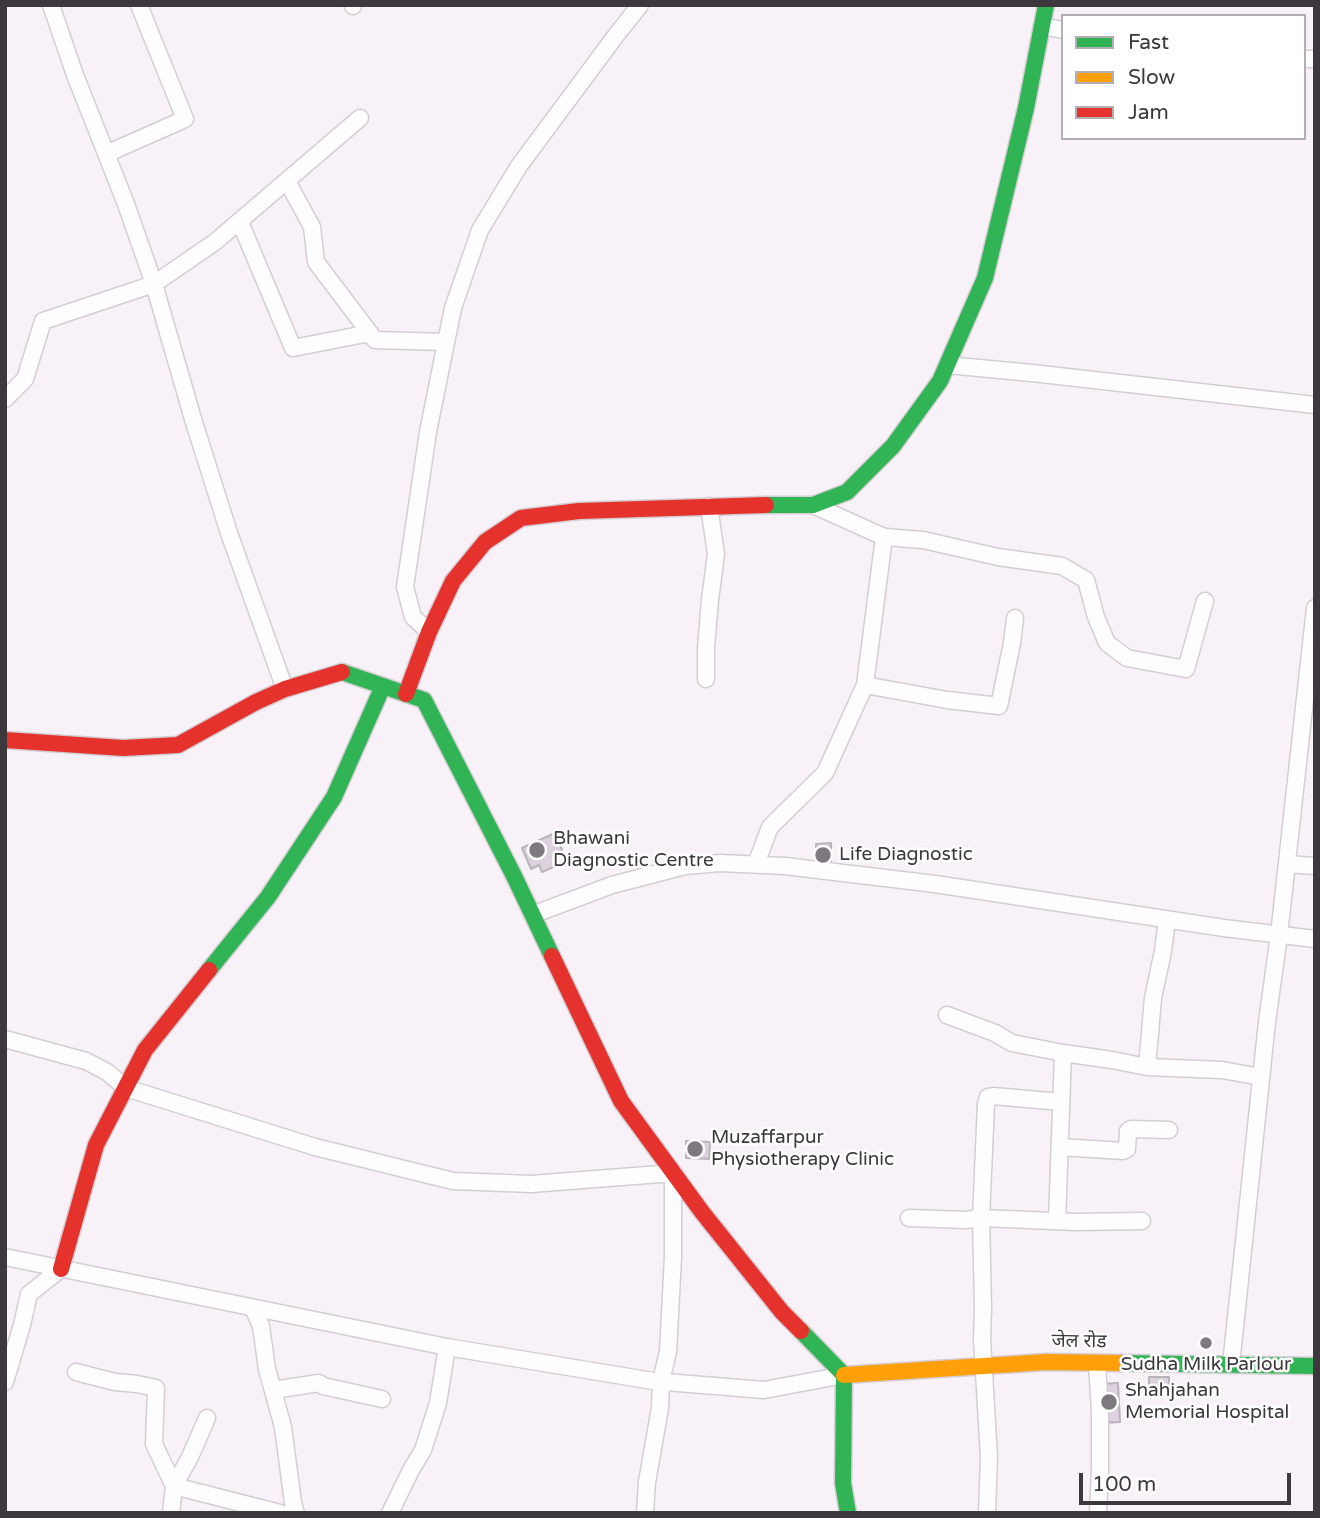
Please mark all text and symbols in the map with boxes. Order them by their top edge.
legend [1061,14,1306,140]
text: Fast [1128,30,1169,55]
text: Slow [1128,65,1175,90]
text: Jam [1128,100,1169,125]
place label: Bhawani Diagnostic Centre [553,828,714,872]
marker: Bhawani Diagnostic Centre [527,840,547,860]
place label: Life Diagnostic [839,844,973,866]
marker: Life Diagnostic [813,845,833,865]
place label: Muzaffarpur Physiotherapy Clinic [711,1127,894,1171]
marker: Muzaffarpur Physiotherapy Clinic [685,1139,705,1159]
street label: जेल रोड [1051,1330,1107,1354]
marker: Sudha Milk Parlour [1198,1335,1214,1351]
place label: Sudha Milk Parlour [1121,1354,1291,1376]
place label: Shahjahan Memorial Hospital [1125,1380,1289,1424]
marker: Shahjahan Memorial Hospital [1099,1392,1119,1412]
scale bar [1082,1458,1294,1502]
text: 100 m [1092,1472,1156,1497]

